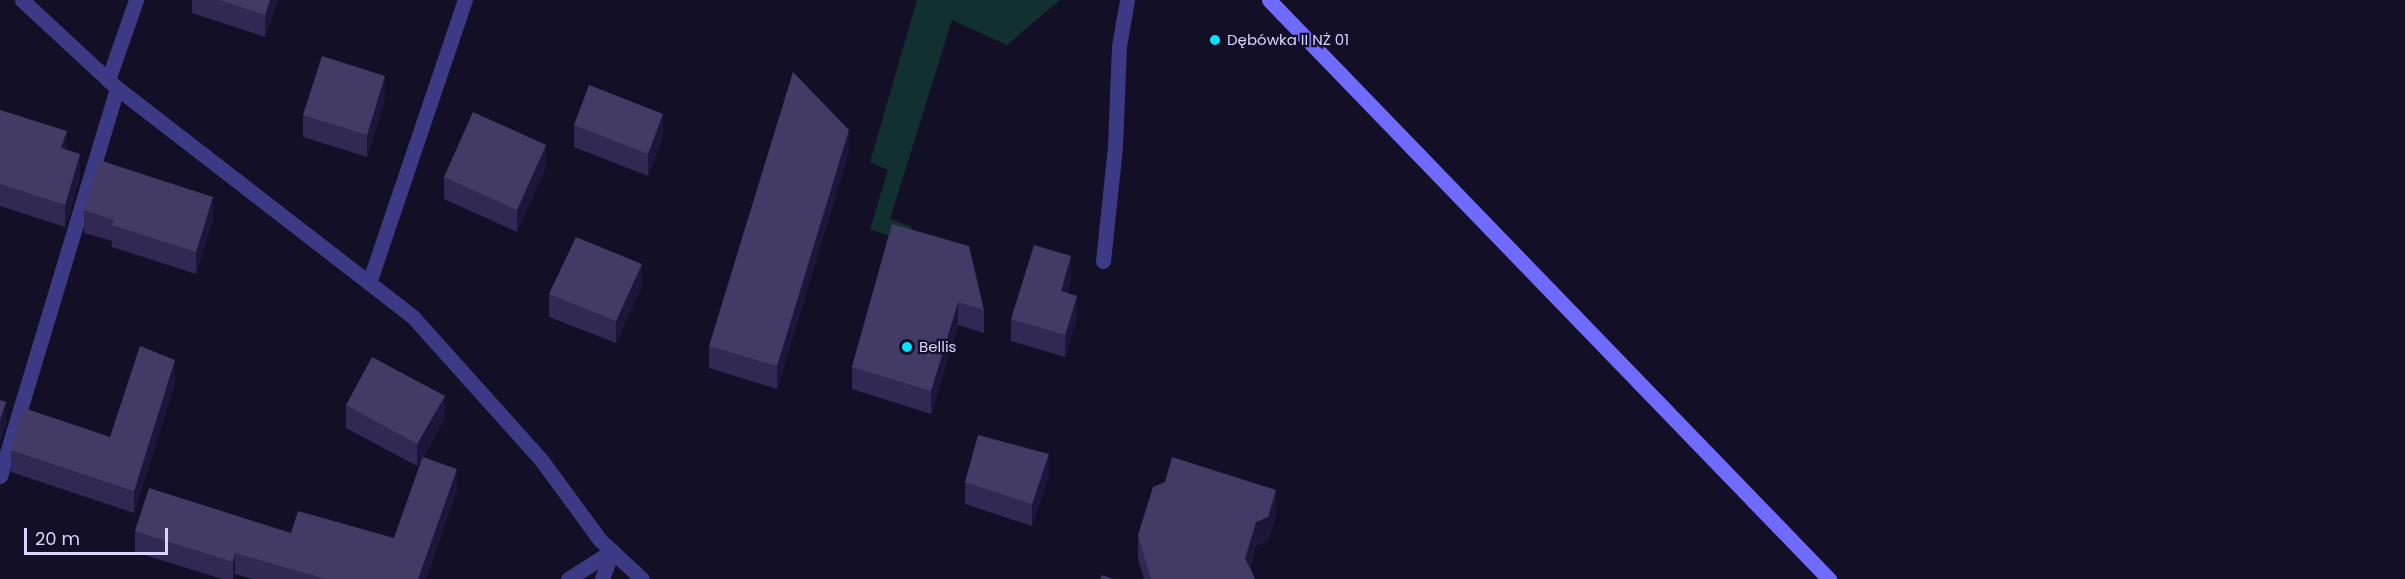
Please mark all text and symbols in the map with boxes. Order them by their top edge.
place label: Dębówka II NŻ 01 [1227,31,1349,49]
marker: Dębówka II NŻ 01 [1208,33,1222,47]
place label: Bellis [919,338,956,356]
marker: Bellis [900,340,914,354]
scale bar [27,516,171,554]
text: 20 m [35,526,80,551]

